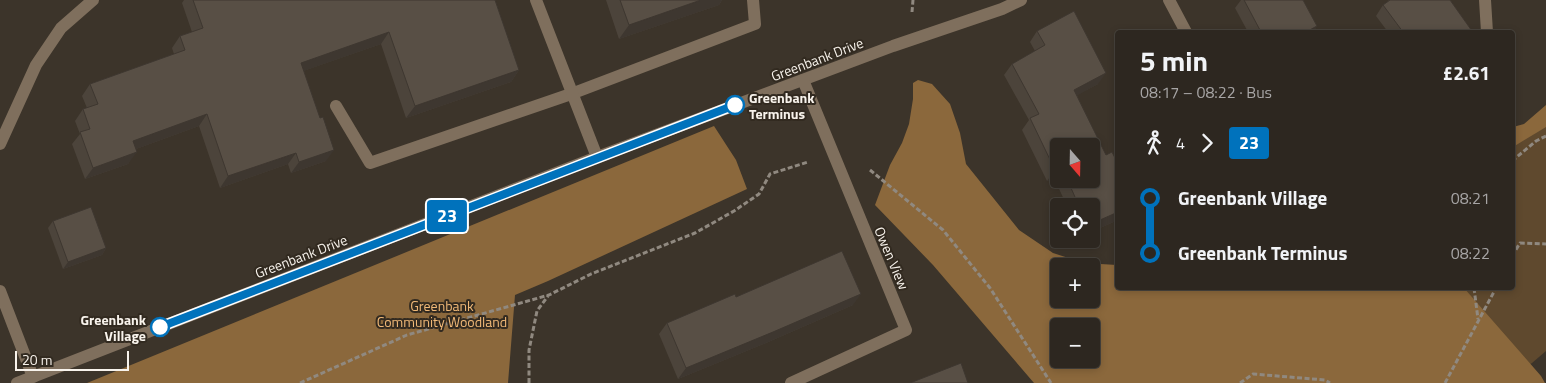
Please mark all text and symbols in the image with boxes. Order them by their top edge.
street label: Greenbank Drive [768,32,866,86]
text: 5 min [1140,39,1208,82]
text: £2.61 [1443,58,1490,87]
text: 08:17 – 08:22 · Bus [1140,80,1272,104]
place label: Greenbank Terminus [749,87,815,124]
marker: Greenbank Terminus [725,95,745,115]
icon: walk [1140,129,1168,157]
icon: forward [1193,129,1221,157]
text: 23 [1239,129,1259,156]
text: 4 [1176,131,1185,155]
north arrow [1050,138,1100,188]
map controls [1050,138,1100,368]
text: Greenbank Village [1178,183,1327,212]
text: 08:21 [1451,186,1490,210]
button: locate [1050,198,1100,248]
line badge: 23 [424,200,470,232]
text: 23 [437,202,457,229]
street label: Owen View [869,223,915,293]
street label: Greenbank Drive [252,229,350,283]
text: Greenbank Terminus [1178,238,1347,267]
text: 08:22 [1451,241,1490,265]
button: + [1050,258,1100,308]
park label: Greenbank Community Woodland [377,295,507,332]
place label: Greenbank Village [80,309,147,346]
marker: Greenbank Village [150,317,170,337]
button: − [1050,318,1100,368]
scale bar [15,348,129,371]
text: 20 m [22,349,52,370]

